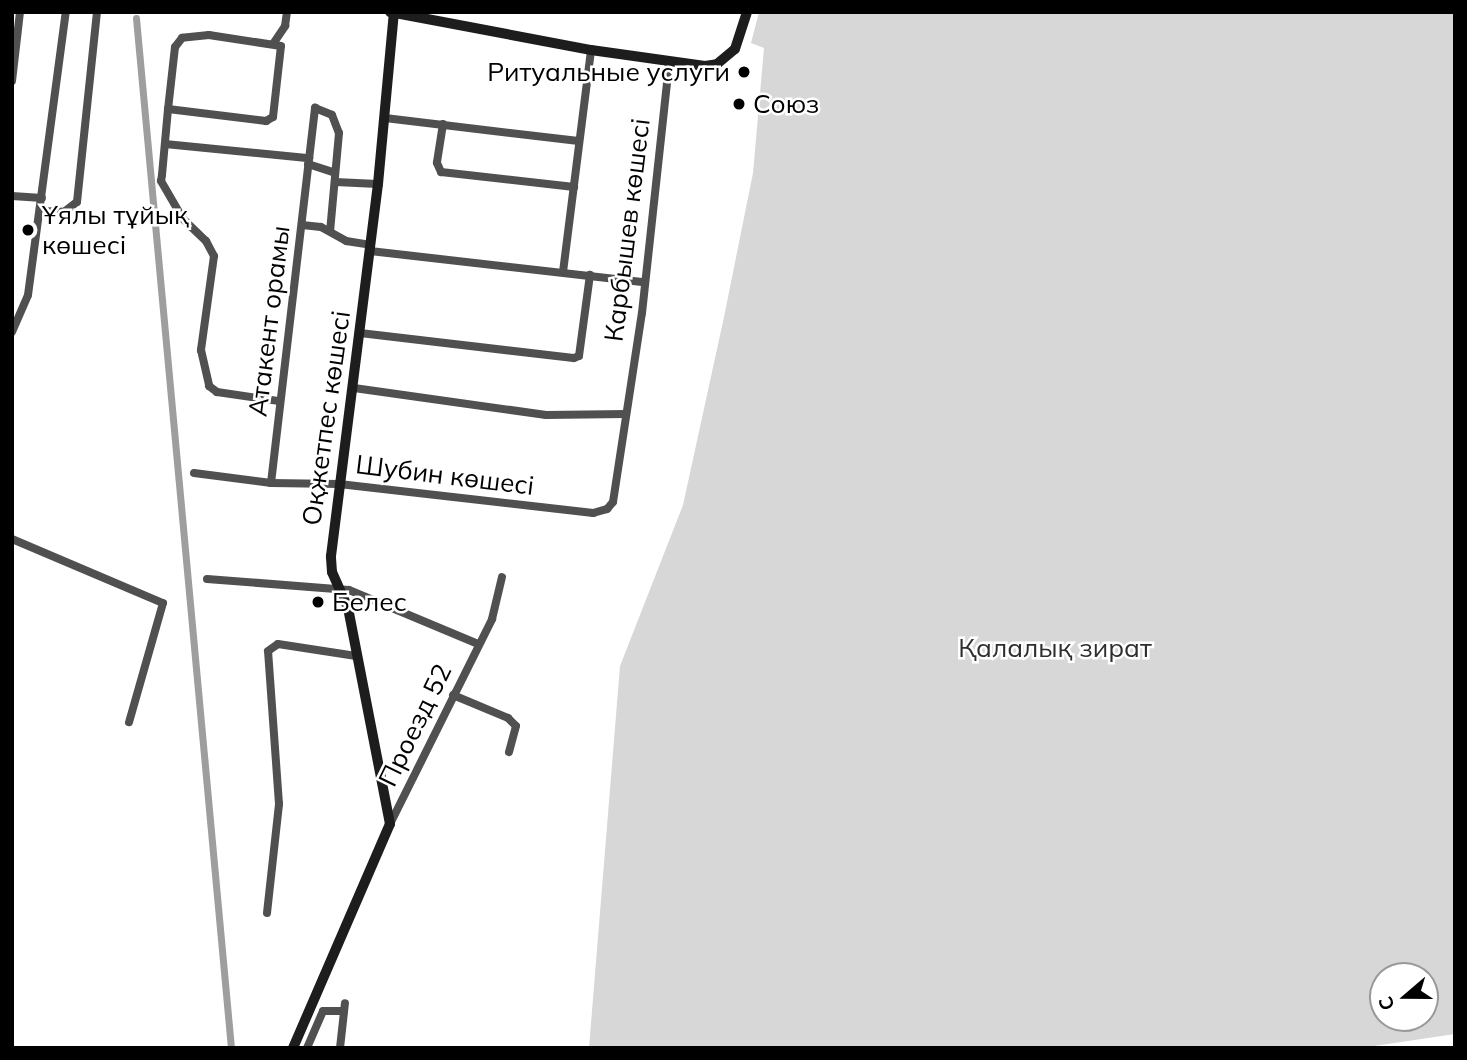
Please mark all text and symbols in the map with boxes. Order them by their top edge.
place label: Ритуальные услуги [487,56,730,88]
marker: Ритуальные услуги [736,64,752,80]
place label: Союз [753,88,819,120]
marker: Союз [731,96,747,112]
street label: Карбышев көшесі [598,117,656,343]
place label: Ұялы тұйық көшесі [42,199,189,260]
marker: Ұялы тұйық көшесі [20,222,36,238]
street label: Атакент орамы [242,224,296,418]
street label: Оқжетпес көшесі [295,309,357,527]
street label: Шубин көшесі [354,449,536,501]
place label: Белес [332,586,407,618]
marker: Белес [310,594,326,610]
park label: Қалалық зират [958,632,1152,664]
street label: Проезд 52 [372,659,458,791]
north arrow [1369,962,1439,1032]
text: С [1373,993,1400,1014]

